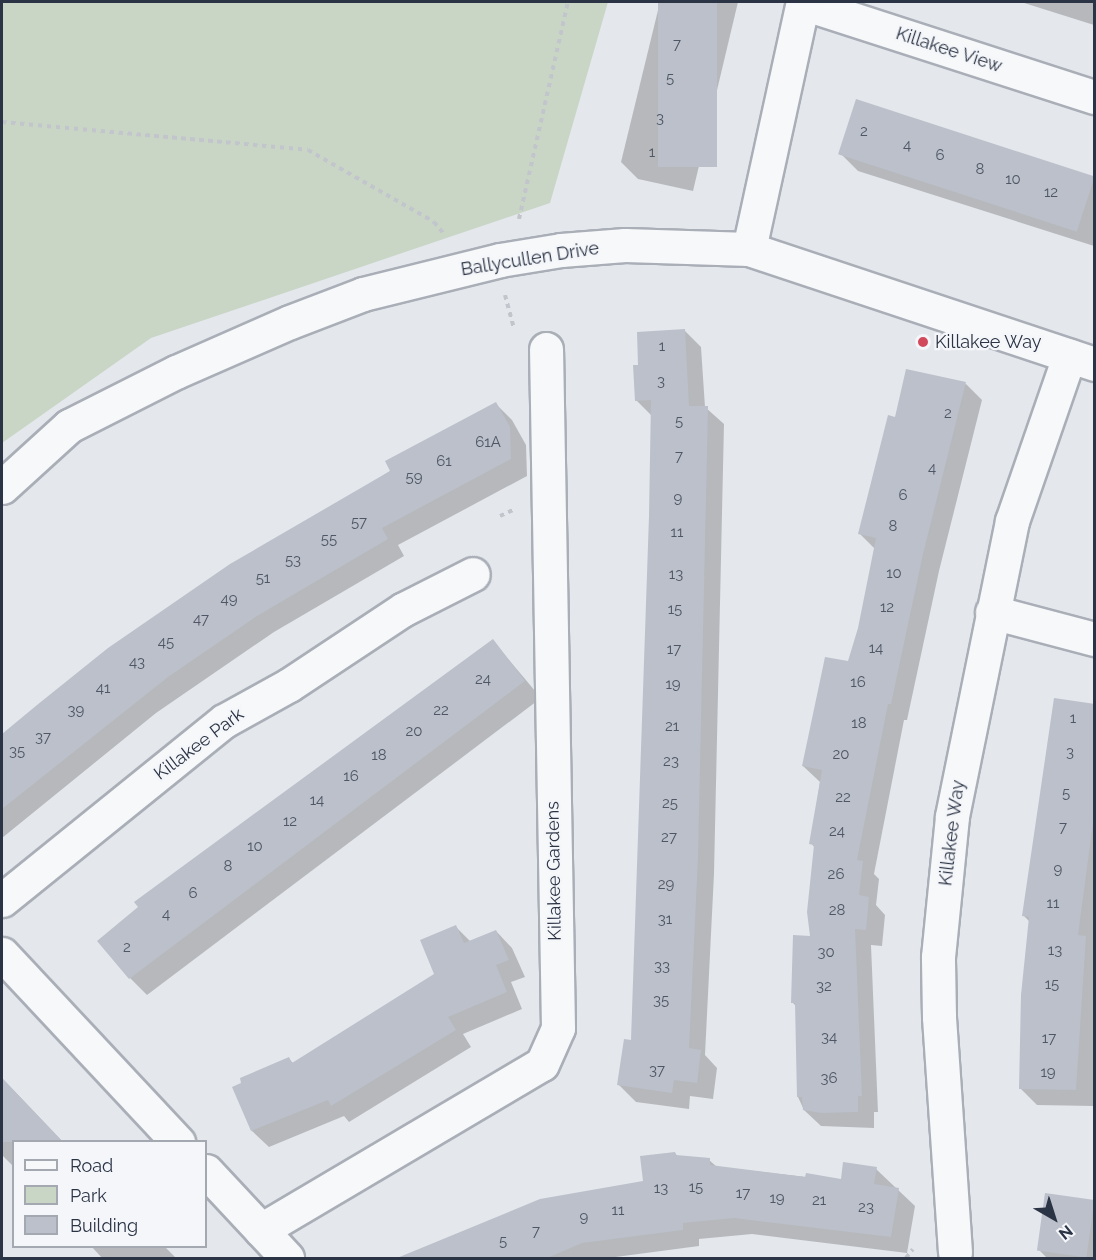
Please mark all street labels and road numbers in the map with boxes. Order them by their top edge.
street label: Killakee View [893,23,1005,77]
street label: Ballycullen Drive [459,237,601,281]
street label: Killakee Park [150,703,248,785]
street label: Killakee Way [935,779,969,887]
street label: Killakee Gardens [542,801,566,941]

